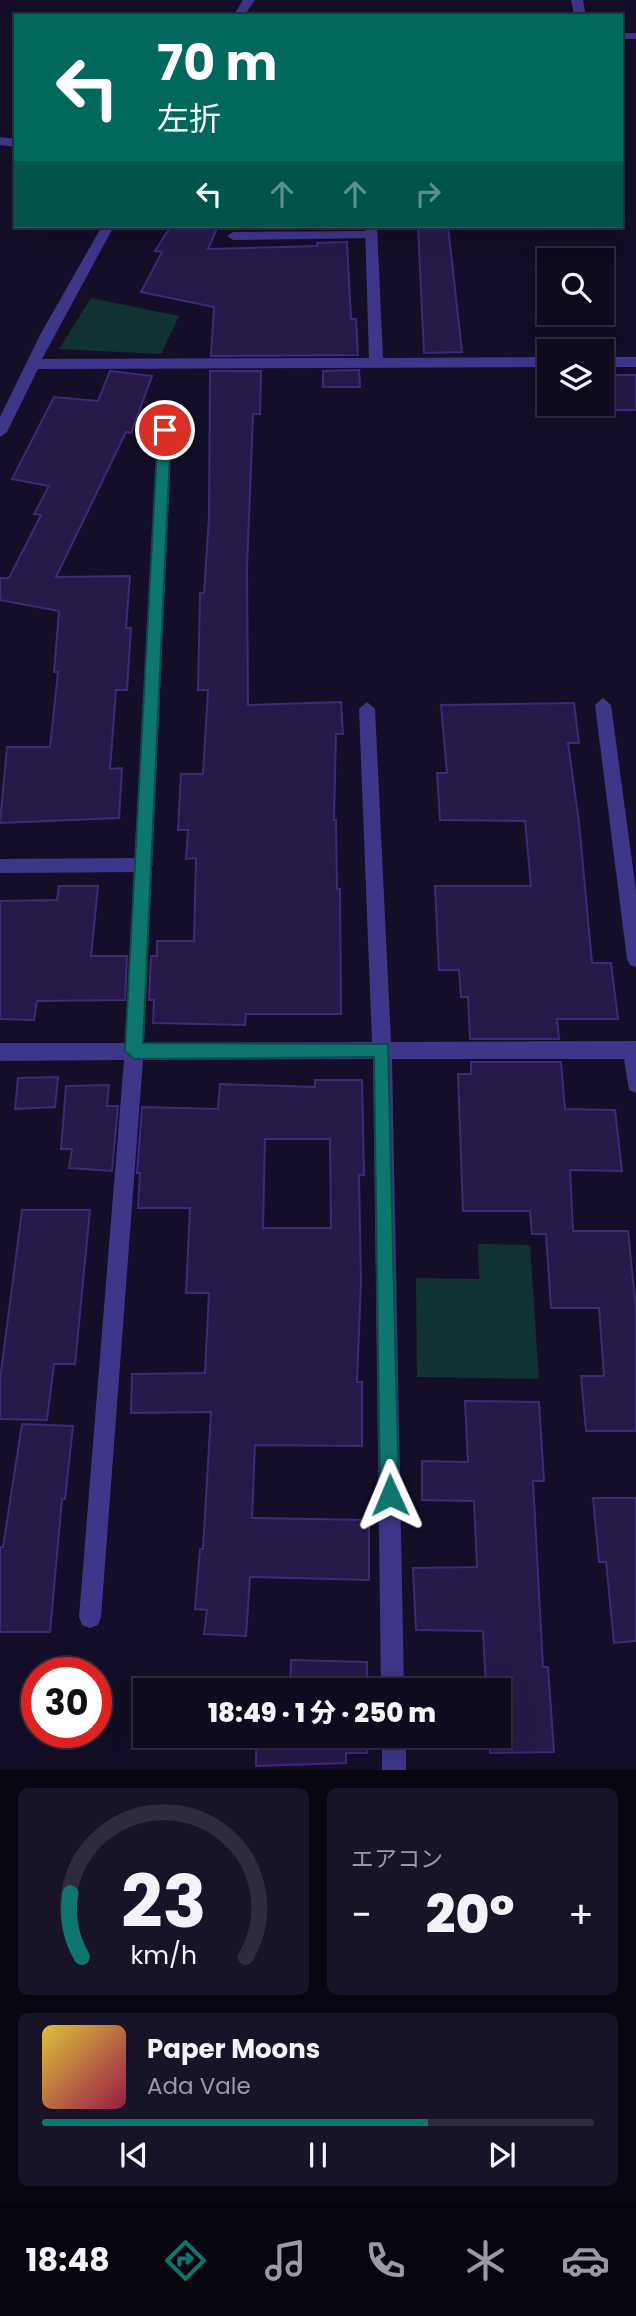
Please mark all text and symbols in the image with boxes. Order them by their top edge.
text: 70 m [157,29,277,97]
icon: left [42,42,133,133]
text: 左折 [157,96,221,141]
icon: left [190,175,228,213]
icon: ahead [263,175,301,213]
icon: ahead [336,175,374,213]
icon: right [409,175,447,213]
map controls [537,248,614,416]
button: search [537,248,614,325]
button: layers [537,339,614,416]
pin [135,400,195,460]
icon: arrive [146,411,184,449]
position arrow [353,1458,427,1532]
speed limit sign: 30 [21,1657,112,1748]
text: 18:49 · 1 分 · 250 m [208,1695,436,1731]
text: エアコン [351,1843,443,1875]
text: 23 [121,1852,206,1953]
text: 20° [426,1878,514,1951]
text: − [351,1888,372,1941]
text: + [568,1888,594,1941]
text: km/h [130,1938,197,1973]
text: Paper Moons [147,2031,320,2067]
text: Ada Vale [147,2070,251,2102]
icon: previous [115,2136,153,2174]
icon: pause [299,2136,337,2174]
icon: next [483,2136,521,2174]
icon: directions [161,2236,210,2285]
icon: music [261,2236,310,2285]
icon: phone [361,2236,410,2285]
icon: climate [461,2236,510,2285]
icon: car [561,2236,610,2285]
text: 18:48 [26,2237,110,2282]

